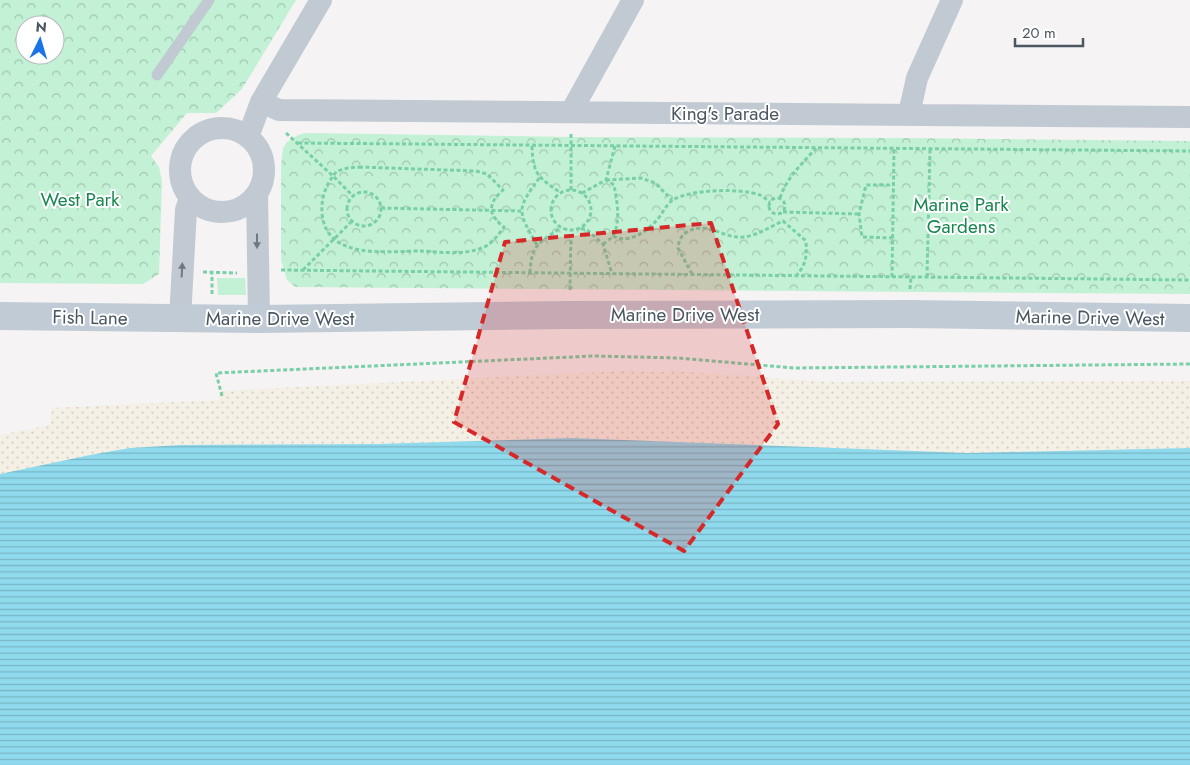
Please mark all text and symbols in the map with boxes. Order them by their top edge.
north arrow [15,15,65,65]
scale bar [1015,15,1082,47]
text: N [35,17,48,37]
text: 20 m [1022,22,1056,44]
street label: King's Parade [671,100,779,127]
park label: West Park [41,186,120,213]
park label: Marine Park Gardens [913,191,1009,240]
one-way arrow [253,234,261,250]
one-way arrow [179,262,187,278]
street label: Marine Drive West [611,301,760,328]
street label: Fish Lane [52,303,128,332]
street label: Marine Drive West [1015,303,1165,332]
street label: Marine Drive West [206,305,355,332]

